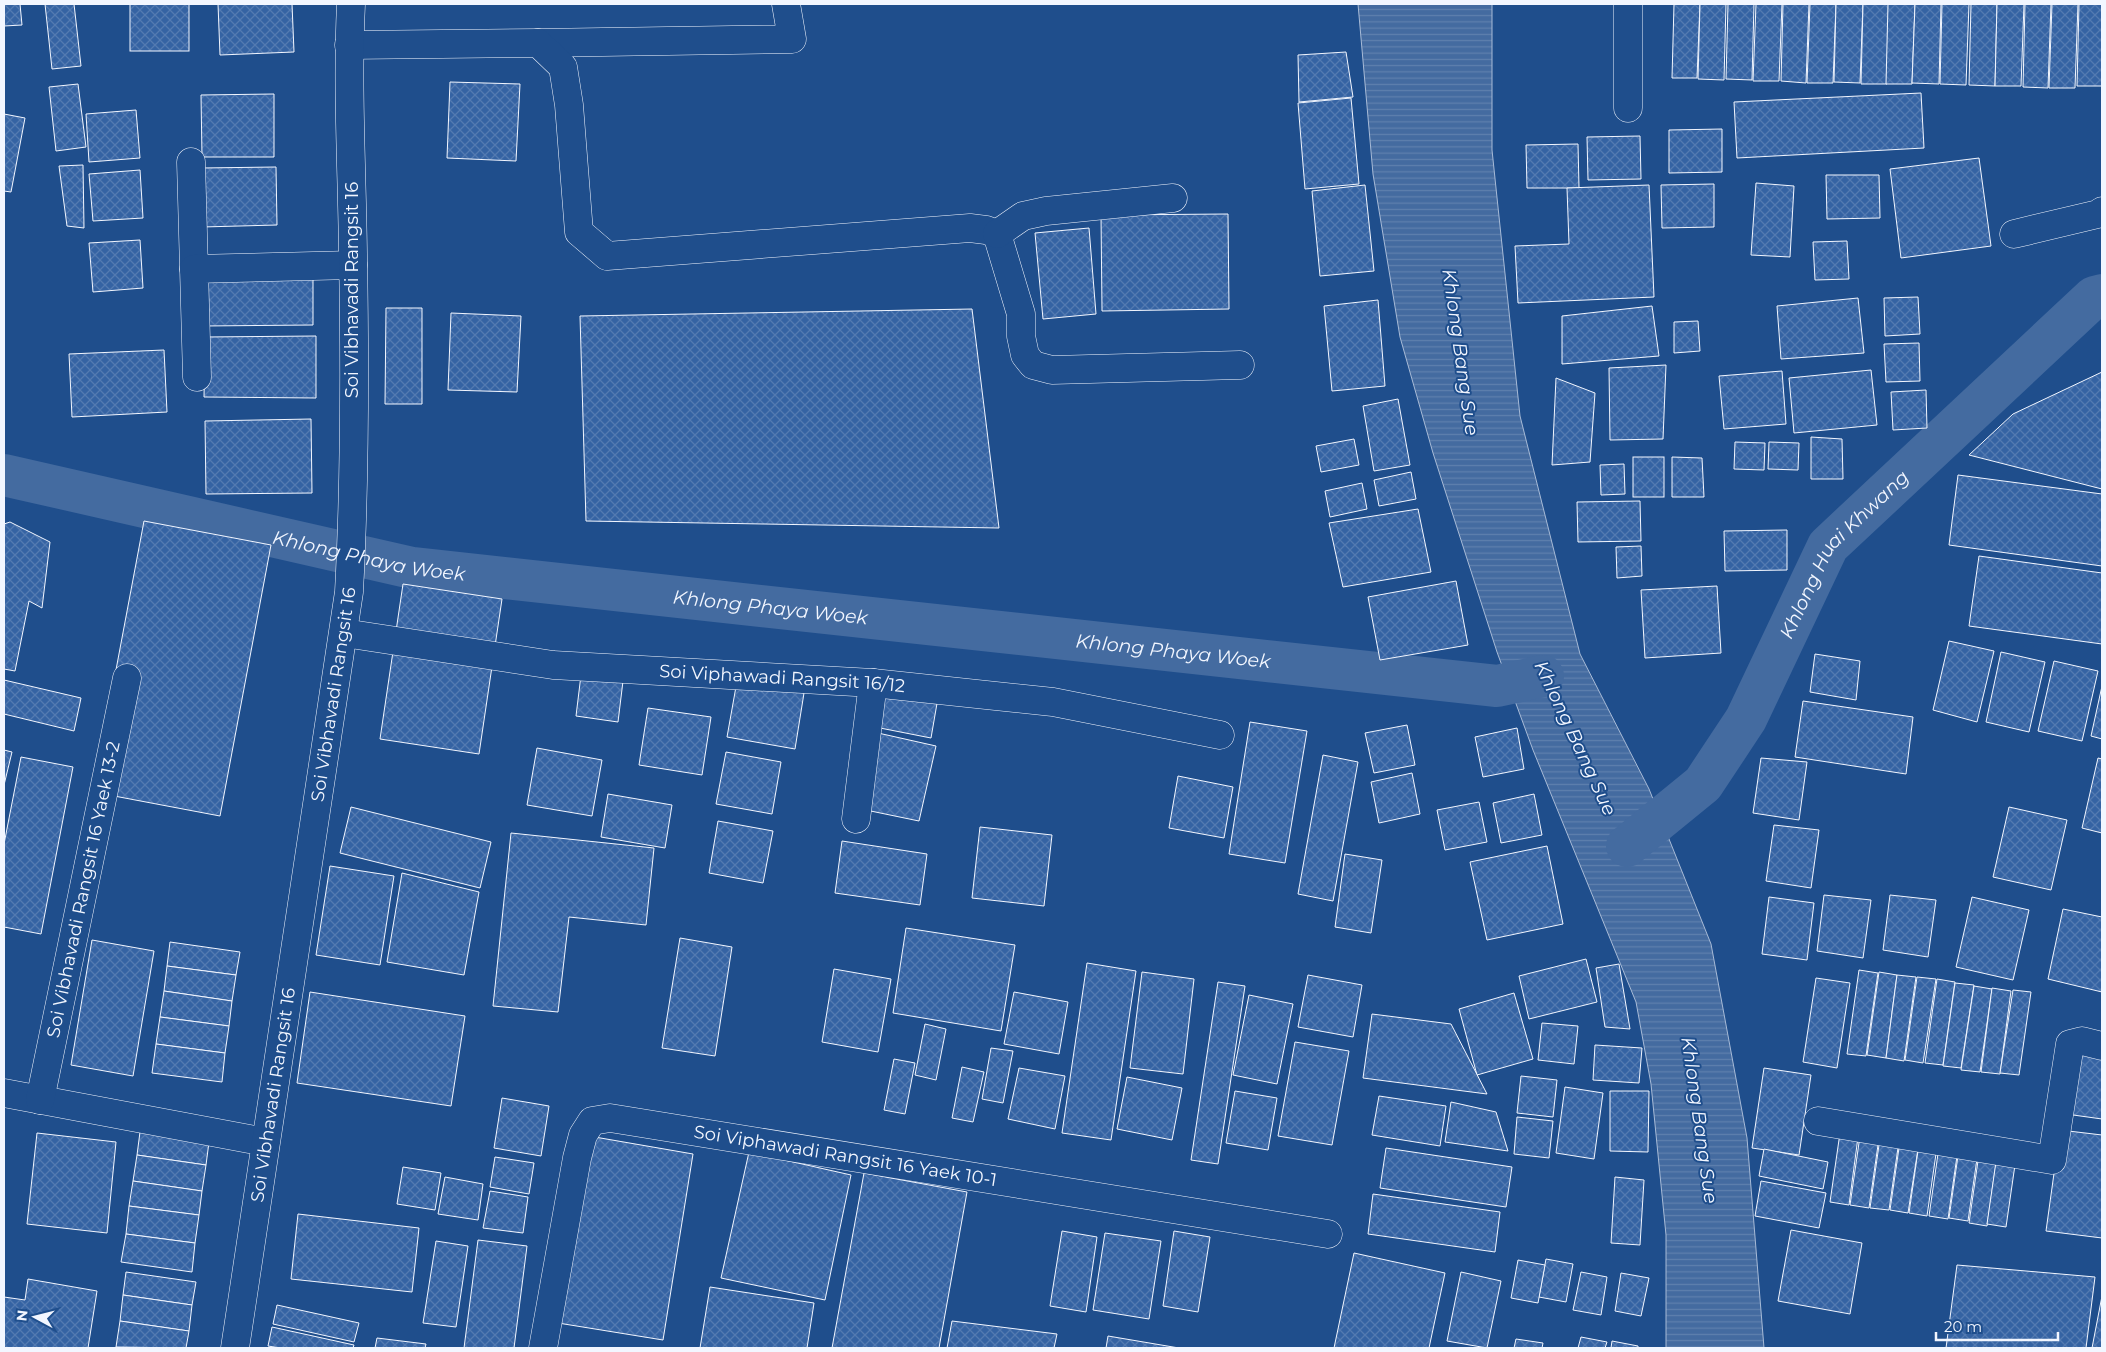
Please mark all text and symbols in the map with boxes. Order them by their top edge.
street label: Soi Vibhavadi Rangsit 16 [341,182,363,398]
water label: Khlong Bang Sue [1437,267,1484,437]
water label: Khlong Huai Khwang [1775,466,1914,642]
water label: Khlong Phaya Woek [270,526,467,586]
water label: Khlong Phaya Woek [672,585,870,630]
street label: Soi Vibhavadi Rangsit 16 [307,586,361,803]
water label: Khlong Phaya Woek [1074,629,1272,673]
water label: Khlong Bang Sue [1530,657,1622,819]
street label: Soi Viphawadi Rangsit 16/12 [659,660,906,697]
street label: Soi Vibhavadi Rangsit 16 Yaek 13-2 [42,739,125,1040]
street label: Soi Vibhavadi Rangsit 16 [246,986,300,1204]
water label: Khlong Bang Sue [1676,1035,1723,1205]
street label: Soi Viphawadi Rangsit 16 Yaek 10-1 [692,1121,998,1191]
north arrow [10,1292,60,1342]
text: N [12,1309,32,1322]
scale bar [1936,1310,2058,1342]
text: 20 m [1944,1317,1982,1336]

